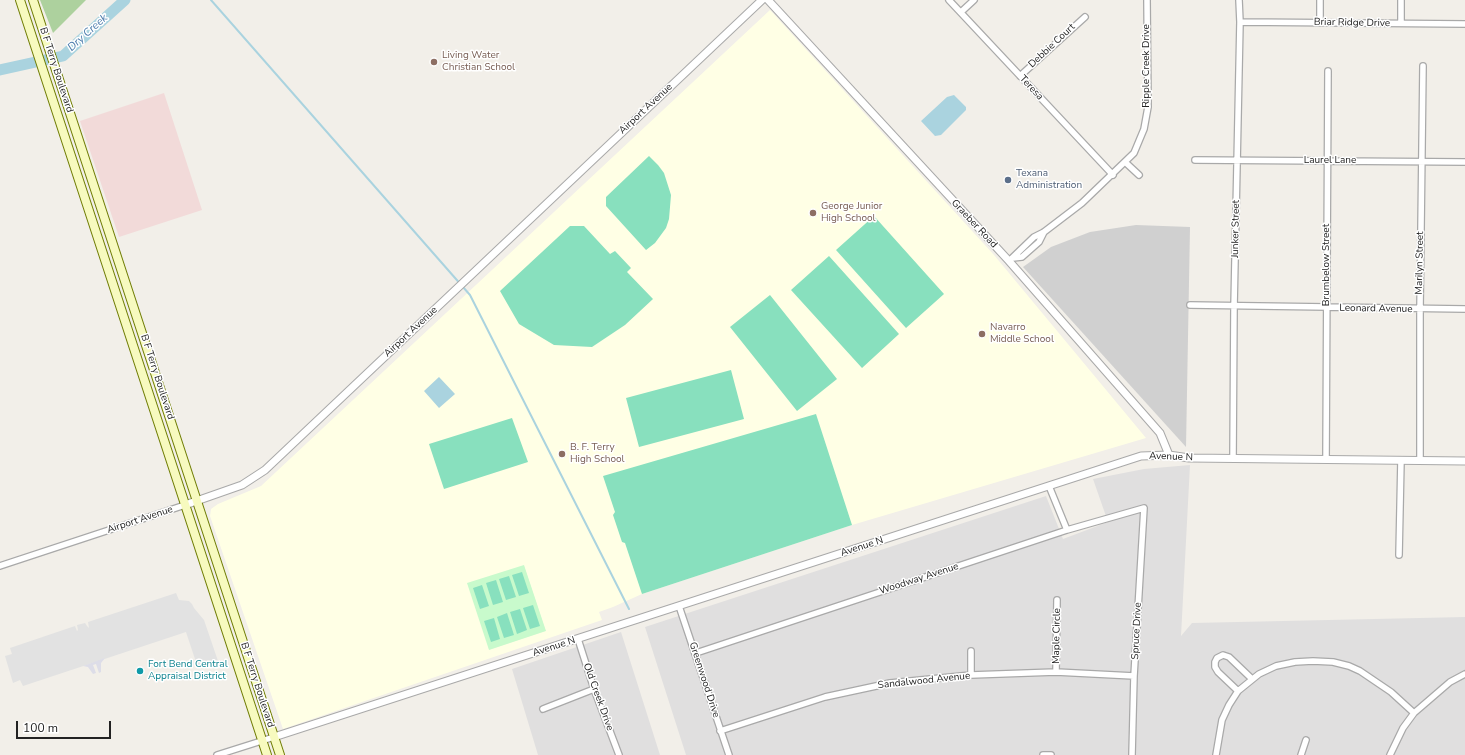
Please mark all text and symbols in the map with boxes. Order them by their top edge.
water label: Dry Creek [65,12,111,54]
street label: Briar Ridge Drive [1314,16,1390,30]
street label: Debbie Court [1026,21,1078,71]
street label: Ripple Creek Drive [1141,24,1153,108]
street label: B F Terry Boulevard [37,26,75,114]
place label: Living Water Christian School [442,50,515,74]
marker: Living Water Christian School [429,57,439,67]
street label: Teresa [1017,73,1045,103]
street label: Airport Avenue [617,81,675,137]
street label: Laurel Lane [1304,155,1356,167]
place label: Texana Administration [1016,168,1082,192]
marker: Texana Administration [1003,175,1013,185]
street label: Graeber Road [948,197,1000,251]
street label: Junker Street [1229,200,1243,258]
place label: George Junior High School [821,201,882,224]
marker: George Junior High School [808,208,818,218]
street label: Brumbelow Street [1321,224,1333,306]
street label: Marilyn Street [1413,231,1427,295]
street label: Leonard Avenue [1339,302,1413,316]
street label: Airport Avenue [382,304,440,360]
place label: Navarro Middle School [990,322,1054,346]
marker: Navarro Middle School [977,329,987,339]
street label: B F Terry Boulevard [138,333,176,421]
place label: B. F. Terry High School [570,442,625,466]
marker: B. F. Terry High School [557,449,567,459]
street label: Avenue N [1149,450,1193,464]
street label: Airport Avenue [106,504,174,536]
street label: Avenue N [839,534,885,560]
street label: Woodway Avenue [878,561,960,597]
street label: Spruce Drive [1130,602,1144,660]
street label: Maple Circle [1051,608,1063,664]
street label: Avenue N [531,634,577,660]
street label: B F Terry Boulevard [238,641,276,729]
street label: Greenwood Drive [686,641,722,719]
place label: Fort Bend Central Appraisal District [148,659,228,682]
street label: Old Creek Drive [580,662,616,732]
marker: Fort Bend Central Appraisal District [135,666,145,676]
street label: Sandalwood Avenue [877,670,971,692]
scale bar [18,713,113,739]
text: 100 m [23,720,58,736]

